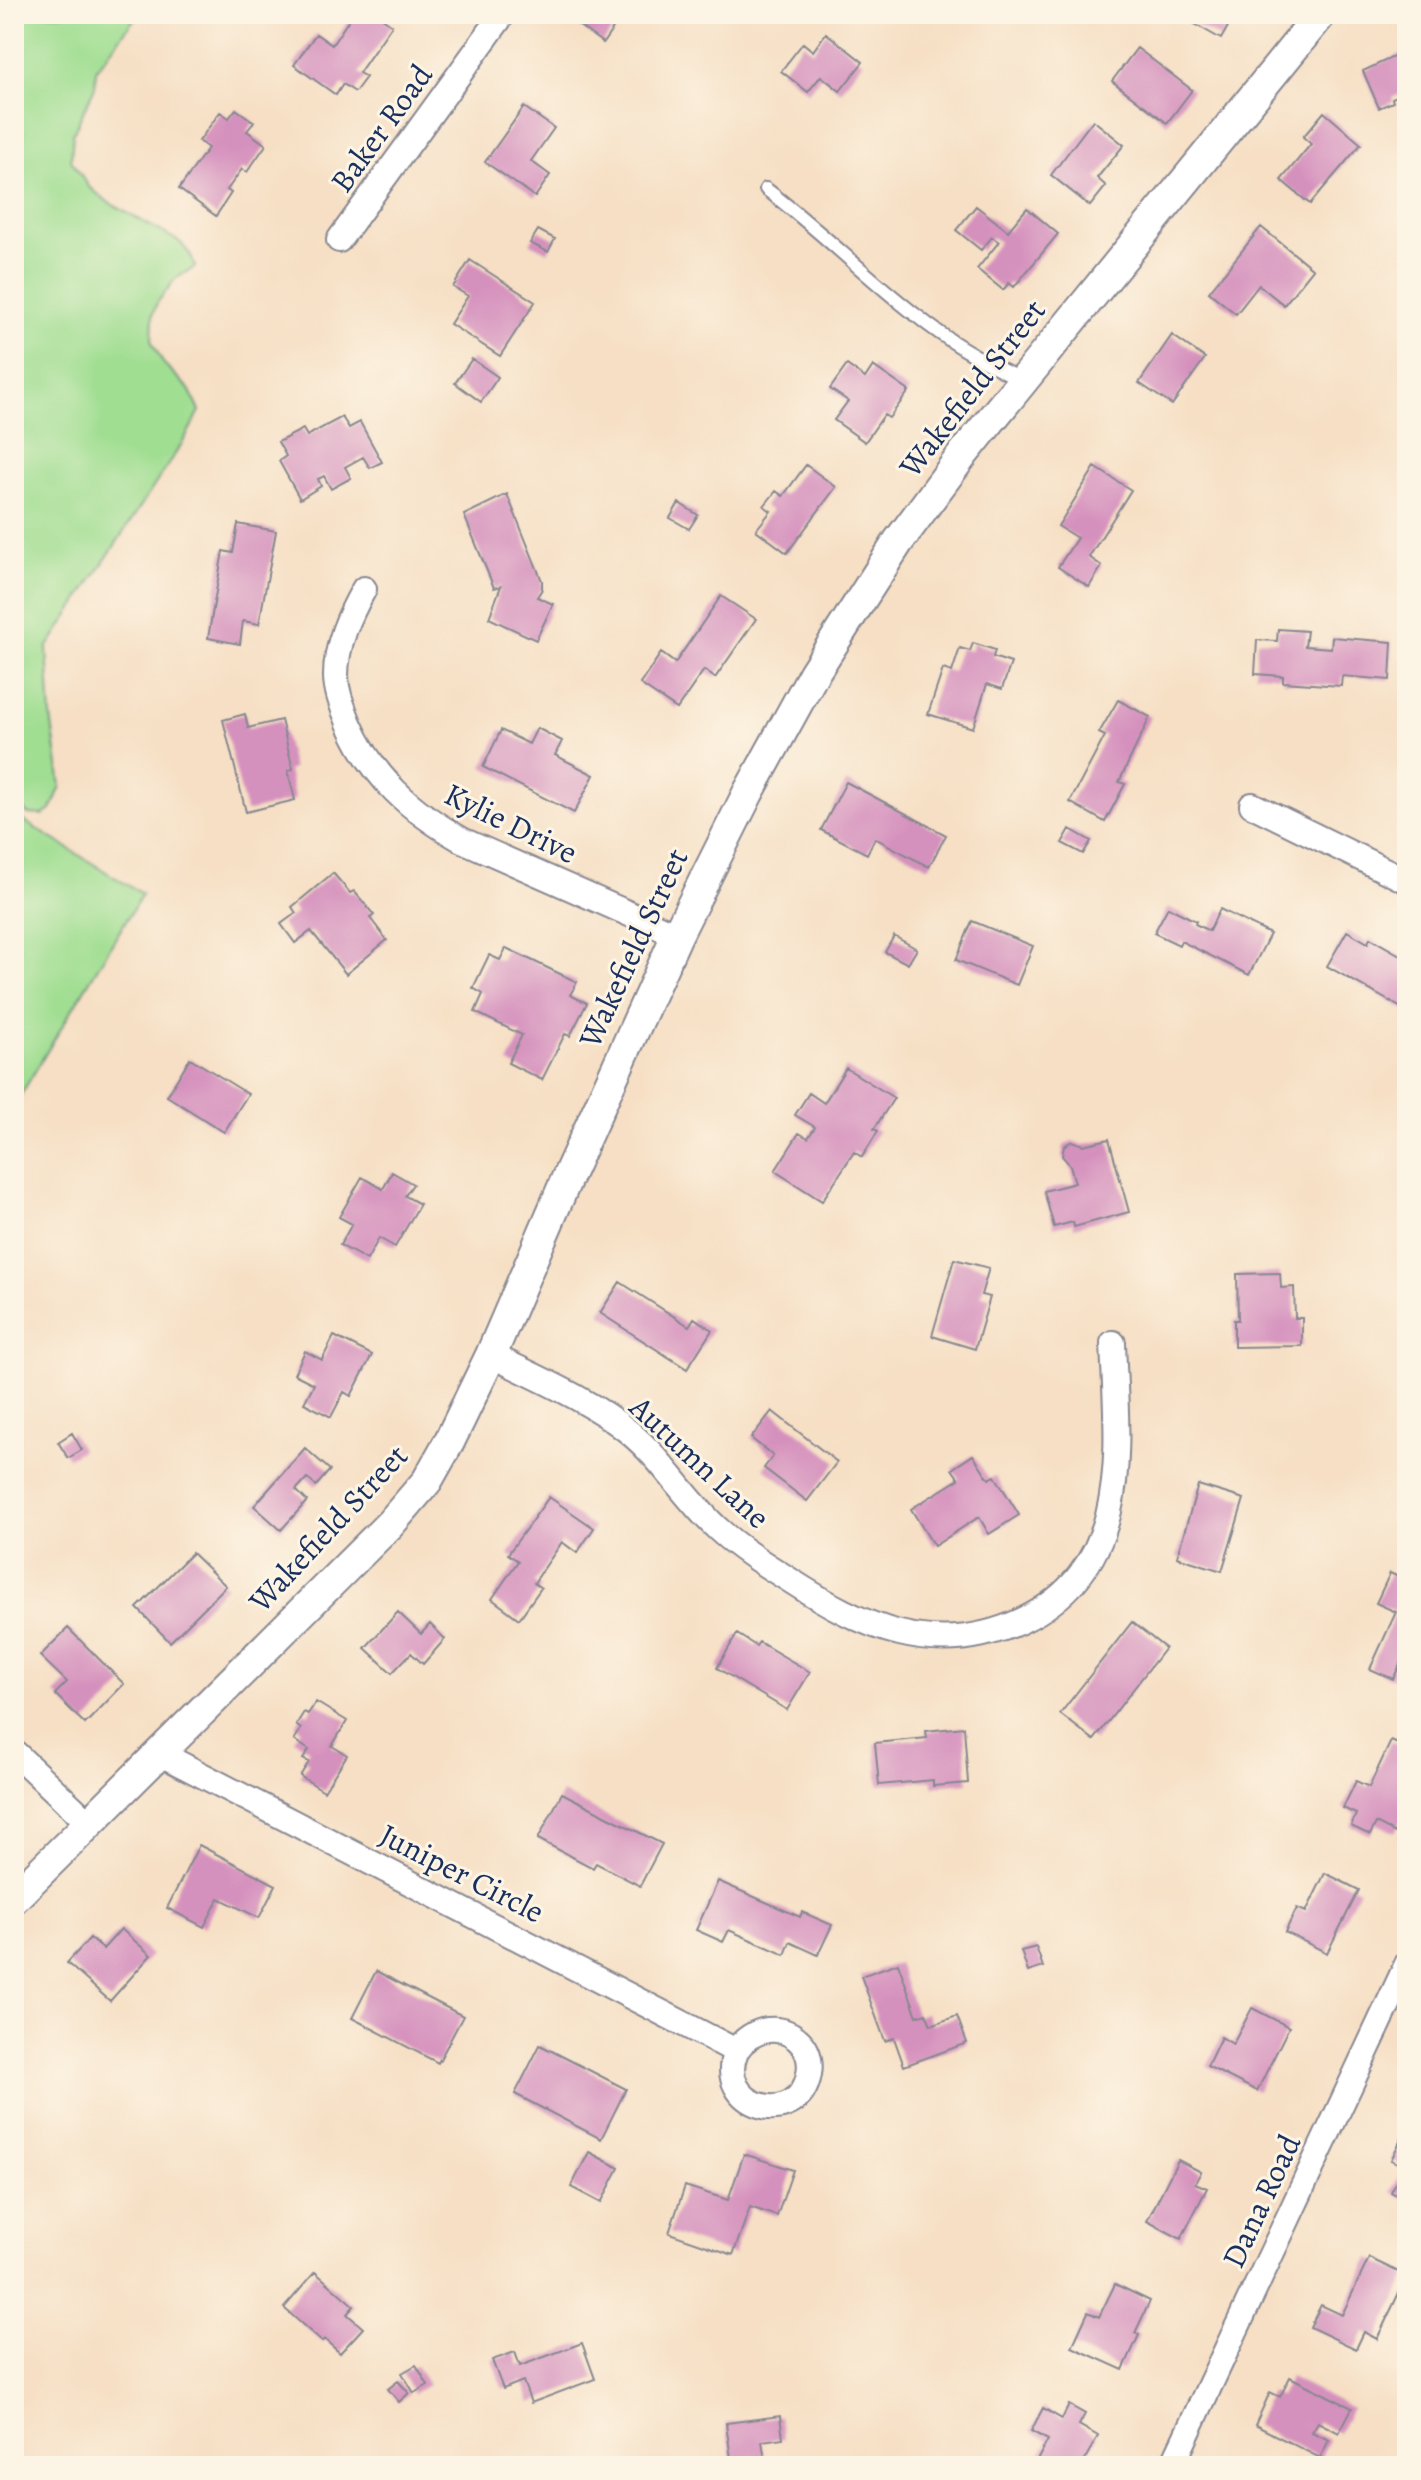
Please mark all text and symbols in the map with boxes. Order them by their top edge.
street label: Baker Road [319,54,443,201]
street label: Wakefield Street [888,290,1055,487]
street label: Kylie Drive [437,772,585,874]
street label: Wakefield Street [567,841,698,1056]
street label: Autumn Lane [620,1385,780,1538]
street label: Wakefield Street [238,1434,417,1622]
street label: Juniper Circle [372,1813,552,1933]
street label: Dana Road [1211,2126,1311,2275]

